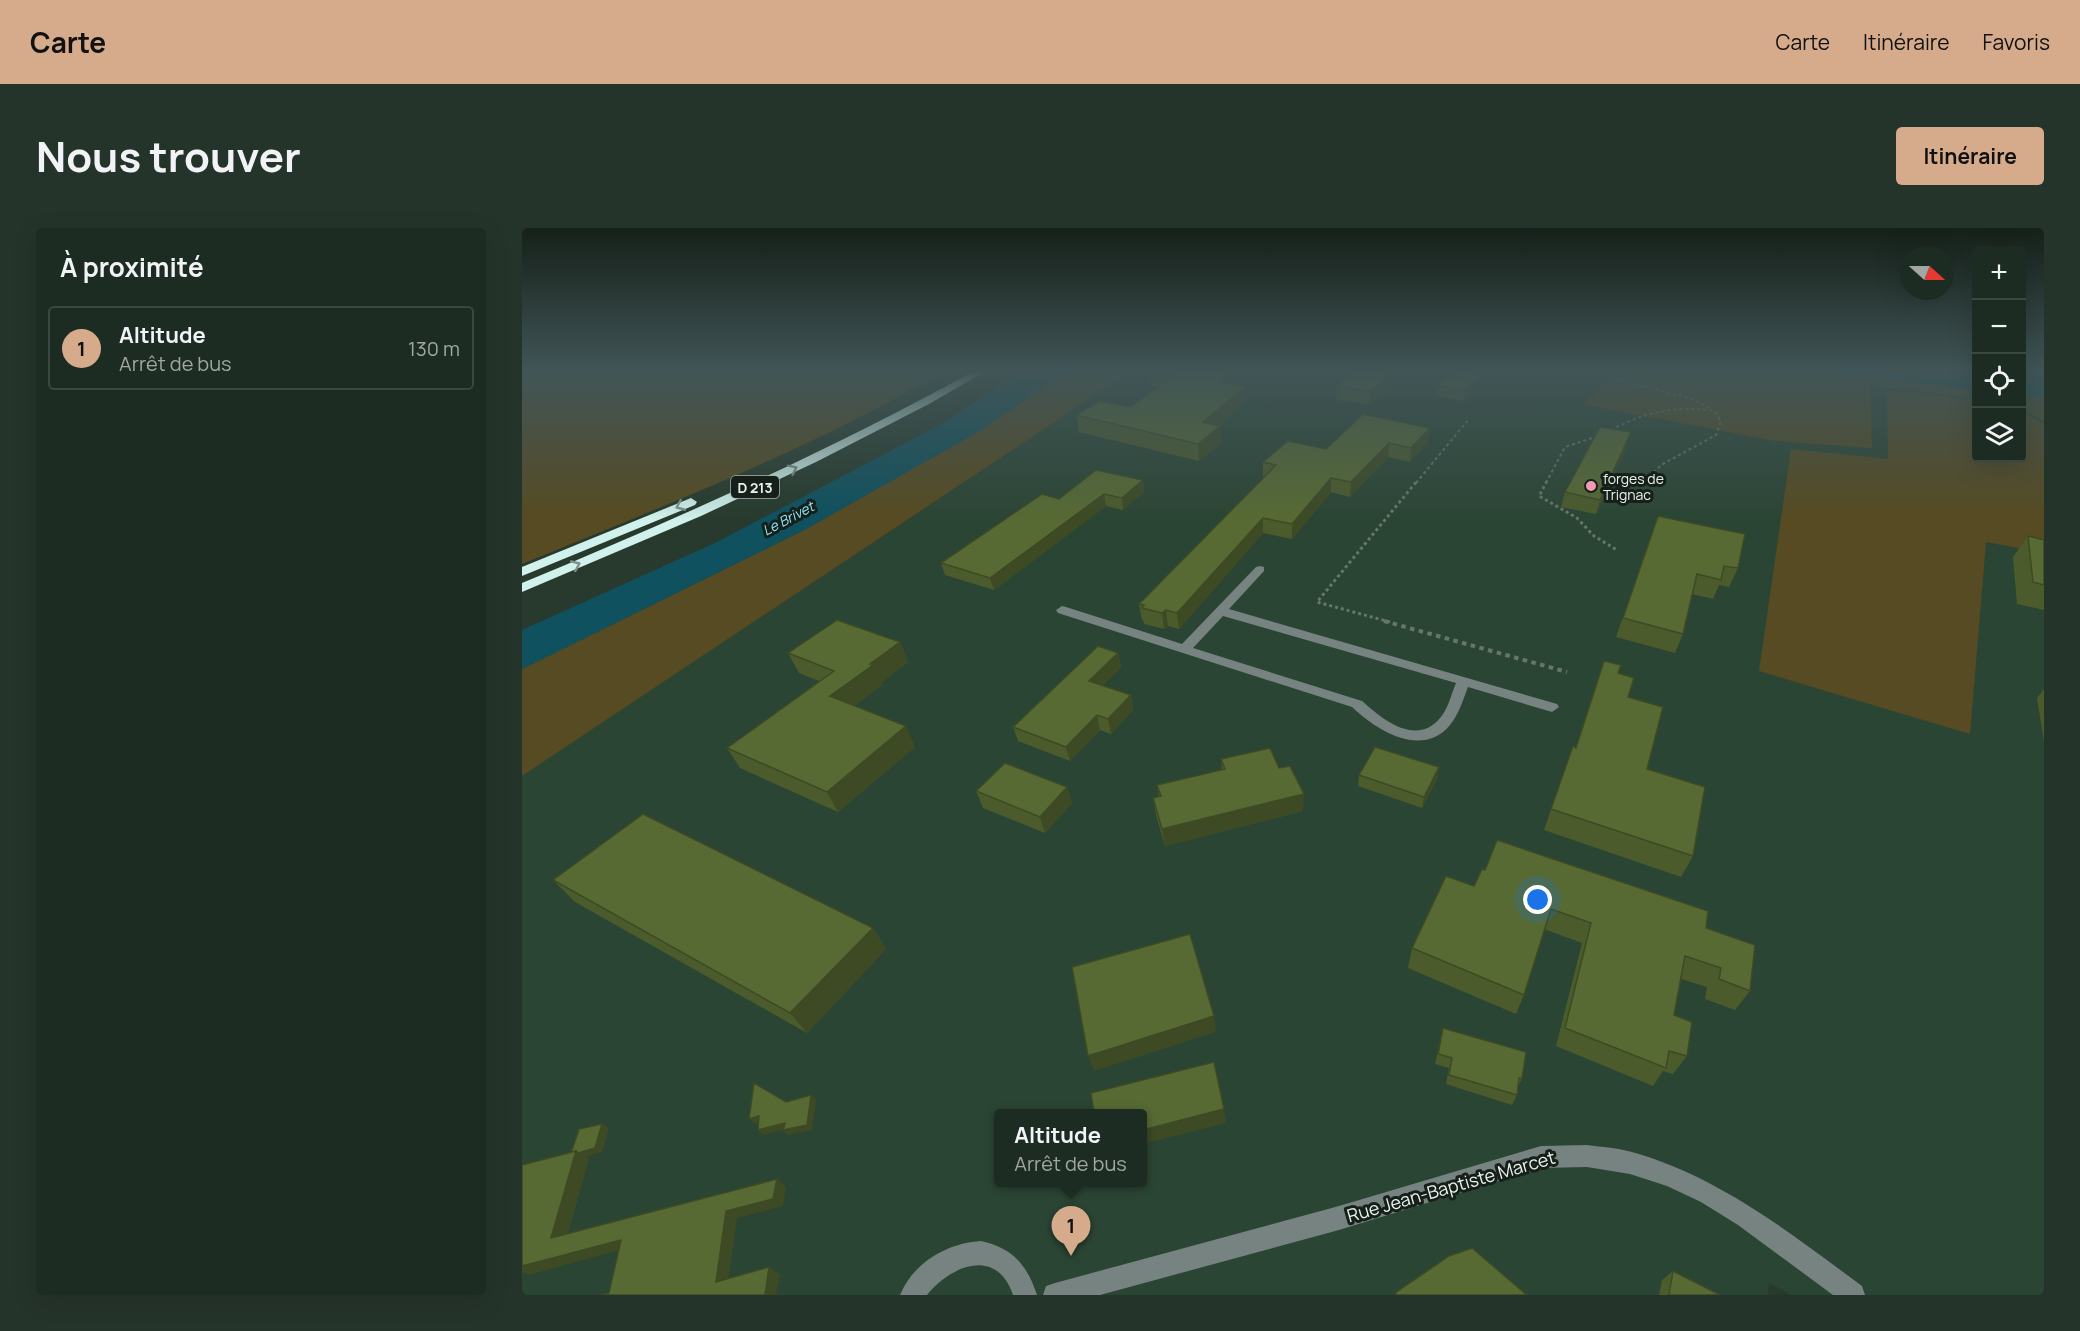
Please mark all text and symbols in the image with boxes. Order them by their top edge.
text: Carte [30,23,106,61]
text: Carte [1776,28,1830,56]
text: Itinéraire [1863,28,1949,56]
text: Favoris [1982,28,2050,56]
text: Nous trouver [36,127,301,185]
button: Itinéraire [1896,127,2044,185]
north arrow [1900,246,1954,300]
map controls [1972,246,2026,462]
button: + [1972,246,2026,300]
text: À proximité [60,249,204,285]
button: − [1972,300,2026,354]
text: Altitude [119,320,206,350]
text: 1 [77,335,86,362]
text: 130 m [408,335,460,362]
text: Arrêt de bus [119,350,232,377]
button: locate [1972,354,2026,408]
button: layers [1972,408,2026,462]
one-way arrow [786,464,797,476]
place label: forges de Trignac [1603,469,1664,504]
road number: D 213 [731,476,779,498]
marker: forges de Trignac [1584,479,1598,493]
water label: Le Brivet [759,496,818,539]
one-way arrow [675,499,686,511]
one-way arrow [570,560,581,572]
your location [1523,885,1552,914]
popup [994,1109,1147,1187]
text: Altitude [1014,1120,1101,1150]
street label: Rue Jean-Baptiste Marcet [1344,1145,1558,1227]
text: Arrêt de bus [1014,1150,1127,1177]
pin: 1 [1052,1206,1090,1256]

